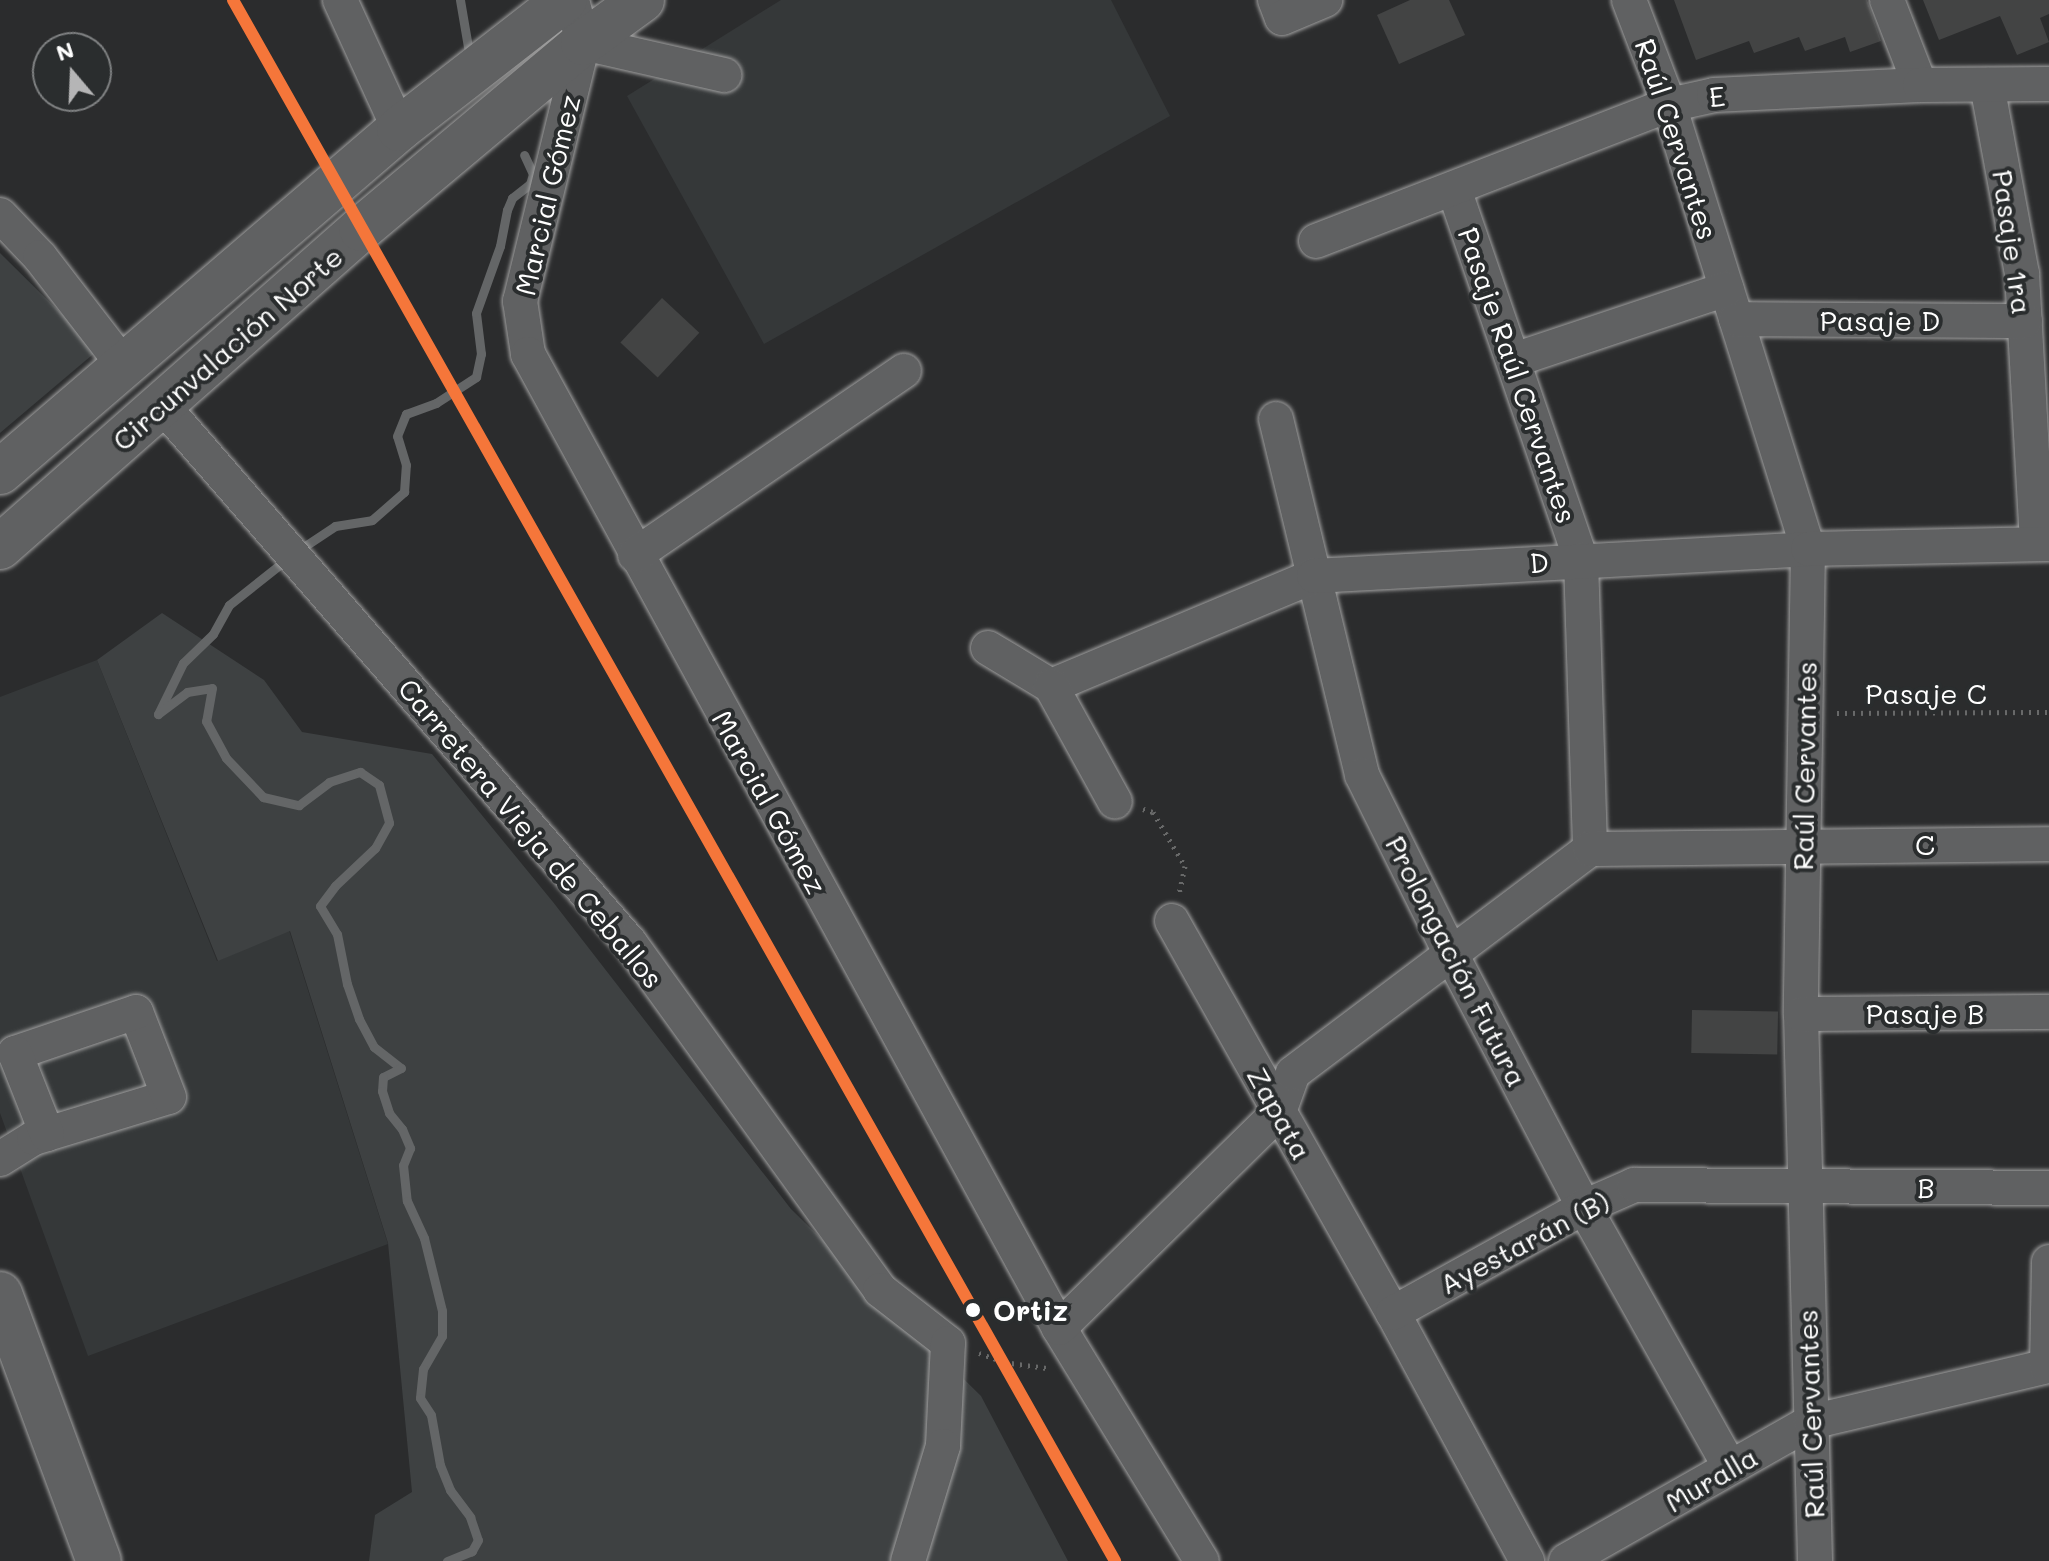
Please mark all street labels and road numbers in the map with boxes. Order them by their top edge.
street label: Raúl Cervantes [1629,34,1725,244]
street label: E [1707,78,1727,114]
street label: Marcial Gómez [508,91,586,299]
street label: Pasaje 1ra [1986,168,2040,316]
street label: Pasaje Raúl Cervantes [1452,223,1584,527]
street label: Circunvalación Norte [105,239,349,457]
street label: Pasaje D [1820,303,1940,337]
street label: D [1529,545,1549,579]
street label: Raúl Cervantes [1785,661,1823,871]
street label: Carretera Vieja de Ceballos [392,671,670,995]
street label: Pasaje C [1865,676,1987,710]
street label: Marcial Gómez [706,704,834,900]
street label: C [1915,827,1935,861]
street label: Prolongación Futura [1379,830,1535,1092]
street label: Pasaje B [1866,996,1984,1030]
street label: Zapata [1241,1061,1319,1165]
street label: B [1917,1170,1935,1204]
street label: Ayestarán (B) [1434,1183,1614,1301]
street label: Raúl Cervantes [1790,1309,1830,1519]
street label: Muralla [1659,1439,1763,1519]

